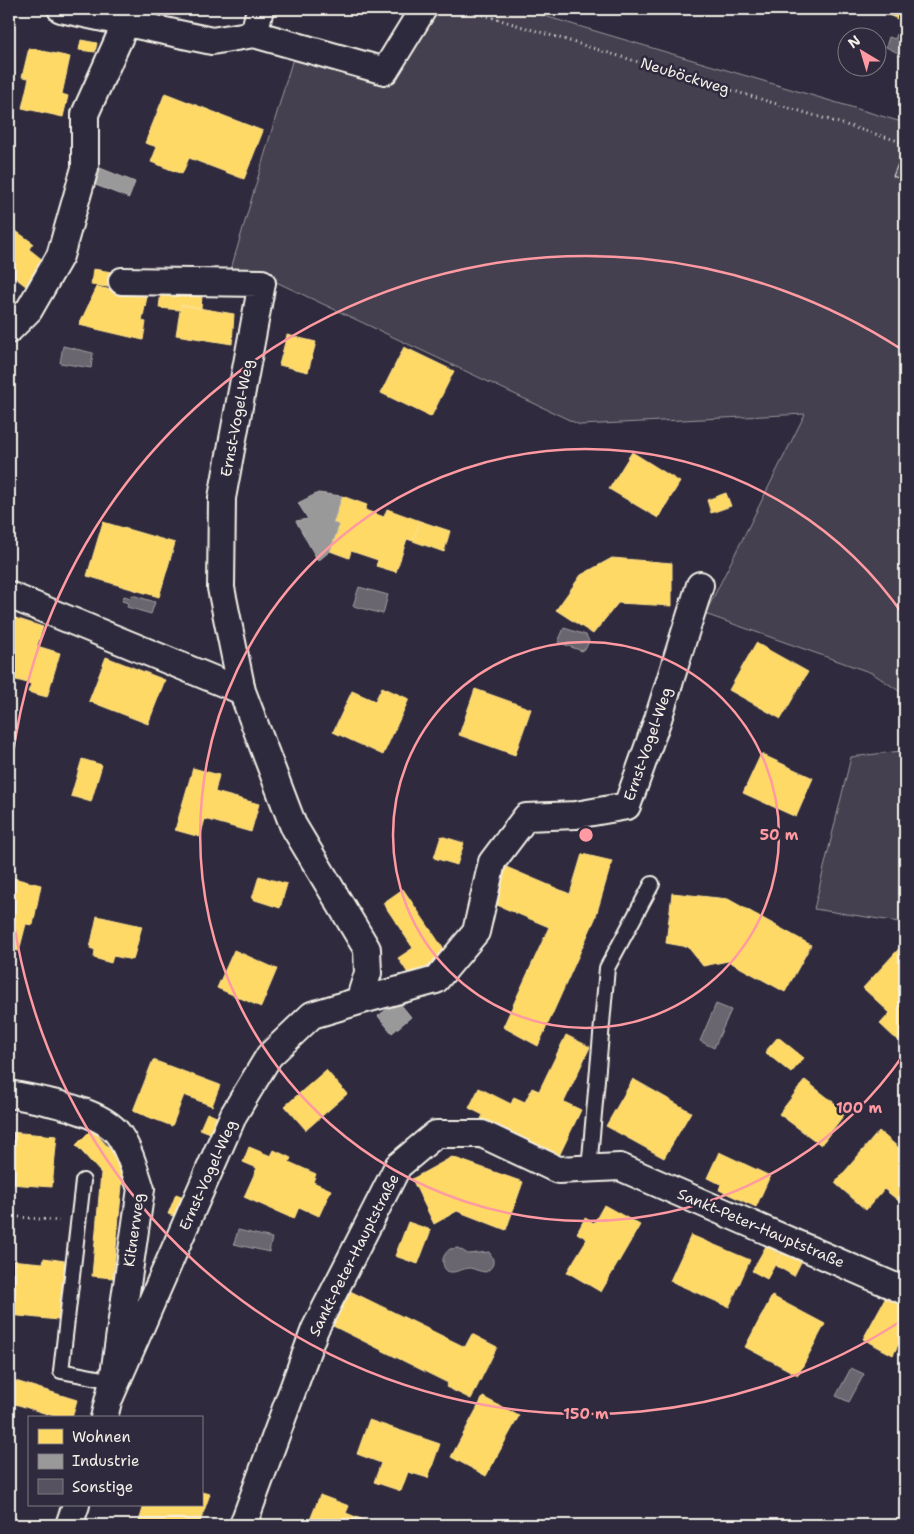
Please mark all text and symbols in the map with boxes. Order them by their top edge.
north arrow [836,28,886,78]
text: N [844,31,864,52]
street label: Neuböckweg [638,53,732,99]
street label: Ernst-Vogel-Weg [216,358,258,478]
street label: Ernst-Vogel-Weg [619,684,677,804]
text: 50 m [760,825,799,845]
centre of rings [577,826,595,844]
text: 100 m [836,1098,882,1118]
street label: Ernst-Vogel-Weg [175,1117,241,1233]
street label: Sankt-Peter-Hauptstraße [304,1170,404,1340]
street label: Sankt-Peter-Hauptstraße [674,1184,848,1272]
street label: Kitnerweg [119,1192,149,1268]
text: 150 m [563,1404,609,1424]
legend [28,1416,202,1506]
text: Wohnen [72,1427,131,1447]
text: Industrie [72,1451,139,1471]
text: Sonstige [72,1477,133,1497]

